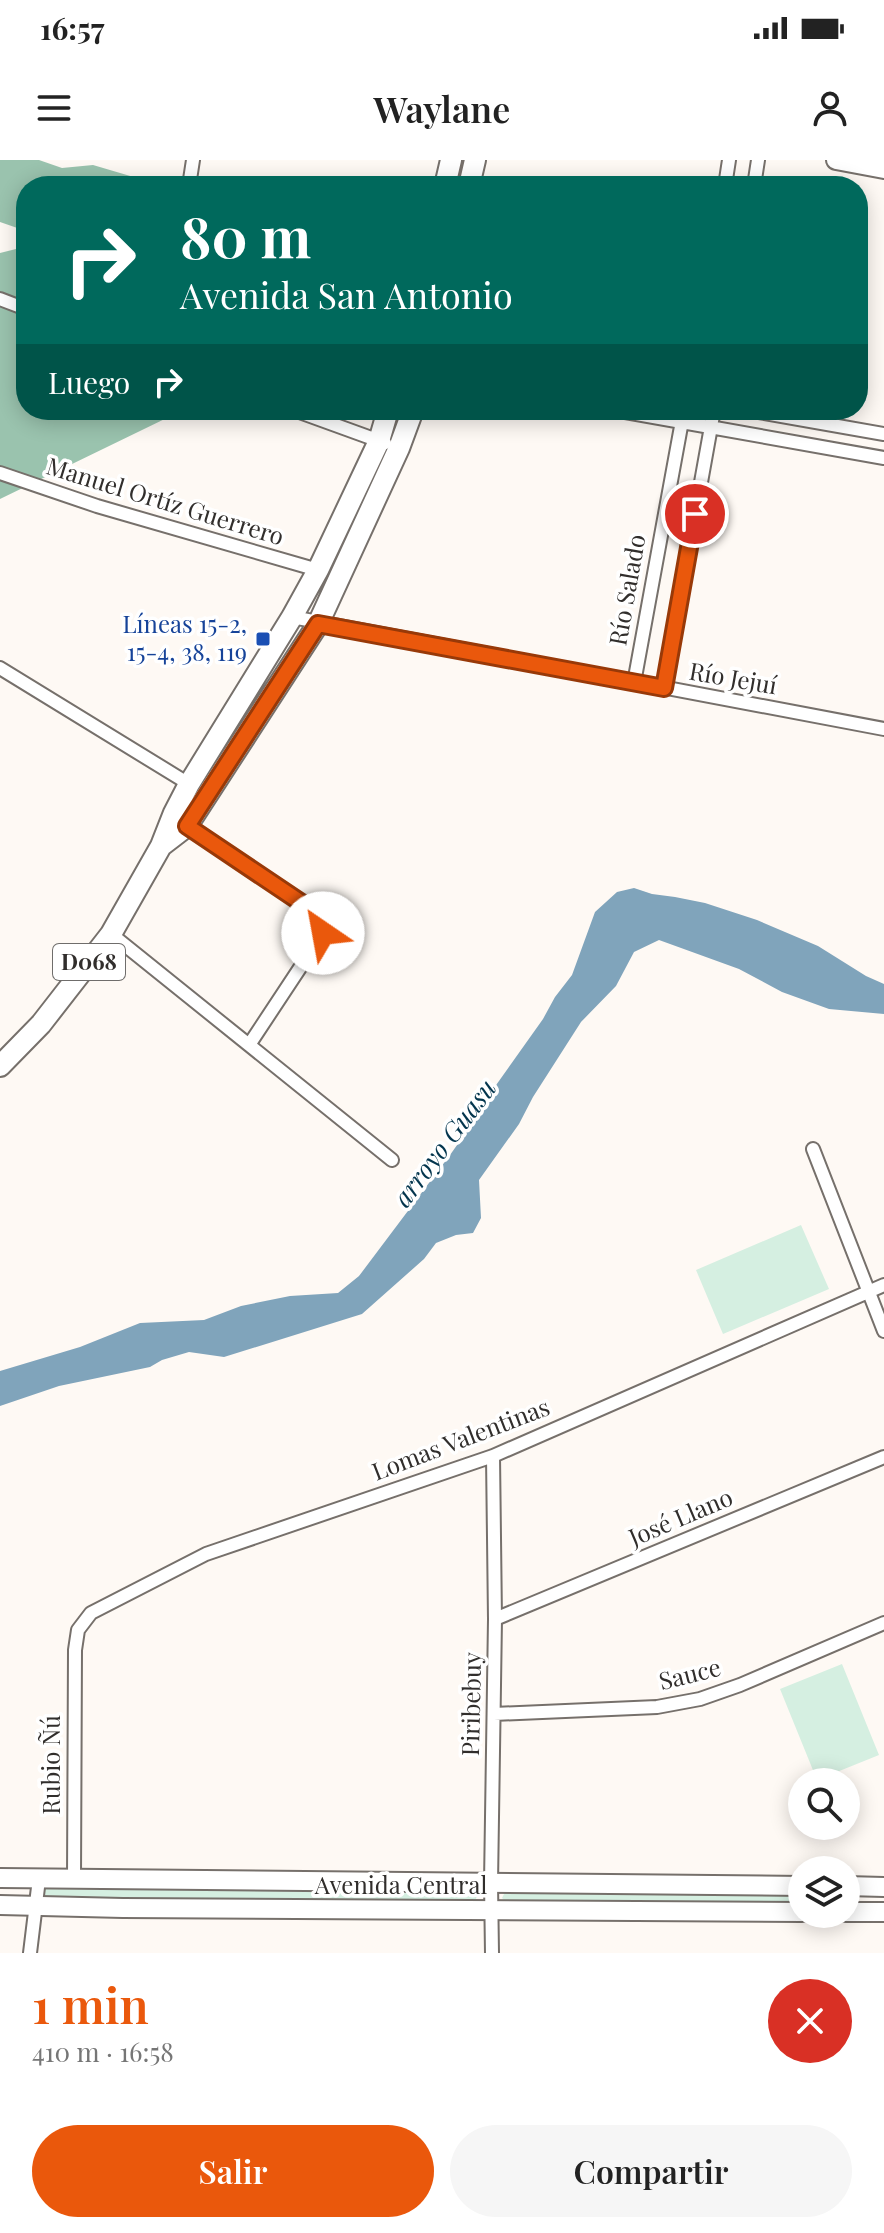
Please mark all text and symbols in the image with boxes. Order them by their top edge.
text: 16:57 [40,8,104,48]
text: Waylane [374,84,510,132]
icon: menu [32,86,76,130]
icon: person [808,86,852,130]
text: 80 m [180,198,311,273]
icon: right [48,208,152,312]
text: Avenida San Antonio [180,270,513,318]
icon: right [146,360,190,404]
text: Luego [48,362,130,402]
street label: Manuel Ortíz Guerrero [43,449,288,551]
pin [661,480,729,548]
icon: arrive [673,492,717,536]
street label: Río Salado [601,531,652,648]
place label: Líneas 15-2, 15-4, 38, 119 [122,607,247,667]
marker: Líneas 15-2, 15-4, 38, 119 [254,630,272,648]
street label: Río Jejuí [687,654,780,700]
position arrow [281,891,365,975]
road number: D068 [53,944,125,980]
water label: arroyo Guasu [384,1071,503,1213]
street label: Lomas Valentinas [367,1390,554,1487]
street label: José Llano [623,1480,737,1553]
street label: Sauce [655,1650,724,1696]
street label: Piribebuy [453,1652,487,1756]
street label: Rubio Ñú [34,1715,66,1815]
map controls [788,1768,860,1928]
button: search [788,1768,860,1840]
button: layers [788,1856,860,1928]
street label: Avenida Central [314,1868,487,1900]
text: 1 min [32,1972,149,2036]
button: close [768,1979,852,2063]
text: 410 m · 16:58 [32,2034,174,2069]
button: Salir [32,2125,434,2217]
button: Compartir [450,2125,852,2217]

